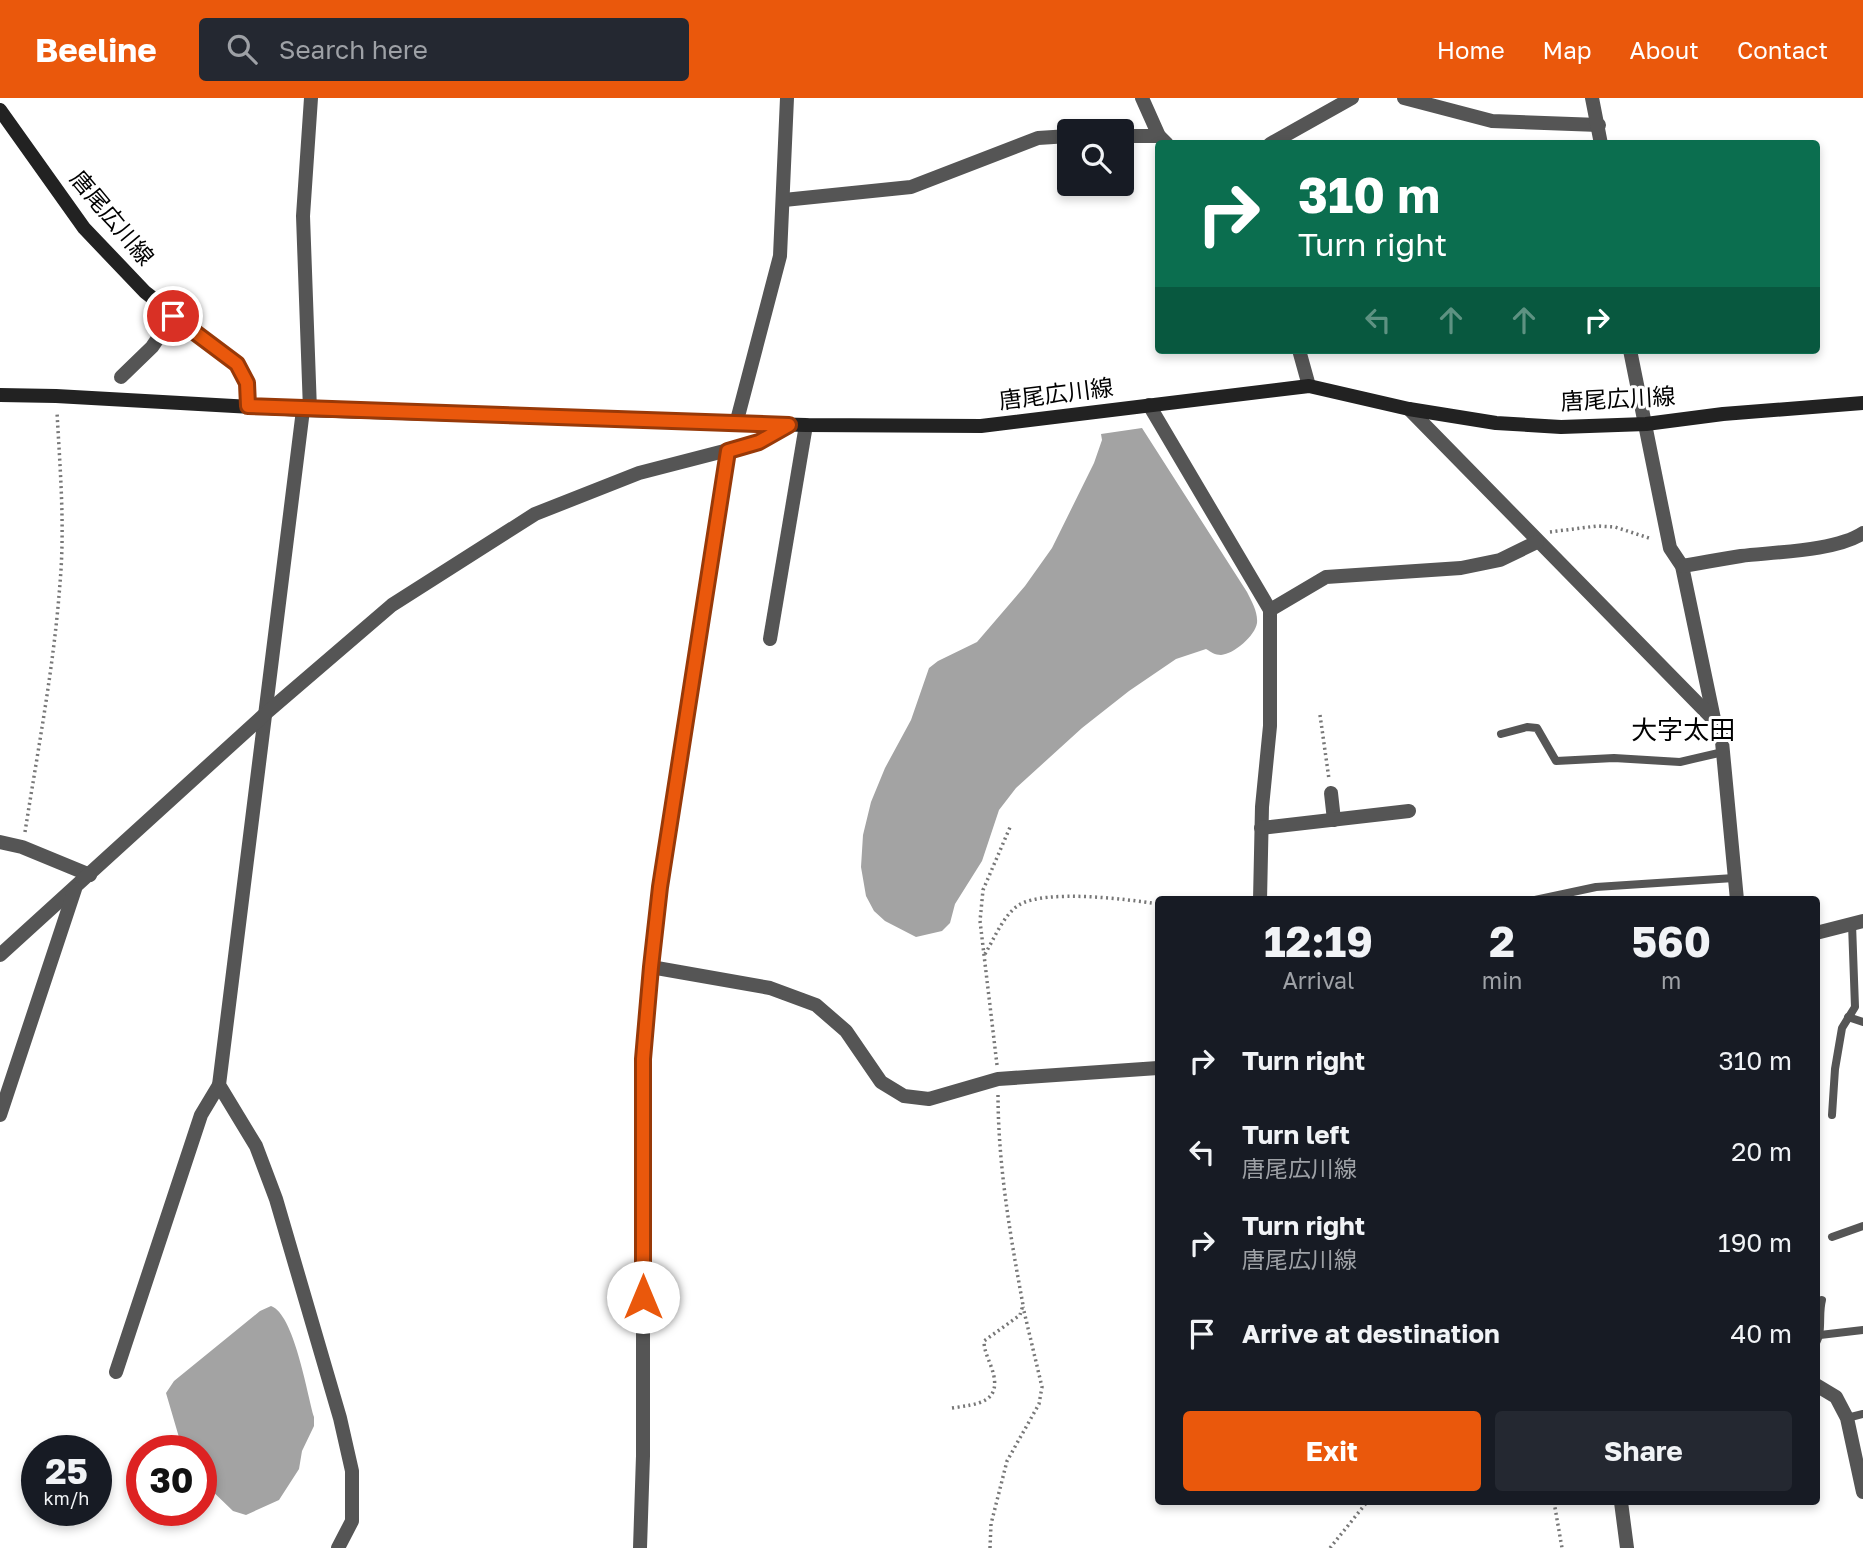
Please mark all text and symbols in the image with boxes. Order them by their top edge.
search box [199,18,689,81]
text: Beeline [35,30,157,69]
icon: search [223,30,261,68]
text: Search here [279,34,428,65]
text: Home [1437,35,1505,64]
text: Map [1543,35,1592,64]
text: About [1630,35,1699,64]
text: Contact [1737,35,1828,64]
map controls [1057,119,1134,196]
button: search [1057,119,1134,196]
street label: 唐尾広川線 [65,164,160,270]
text: 310 m [1298,165,1440,224]
icon: right [1183,168,1274,259]
text: Turn right [1298,225,1447,263]
pin [143,286,203,346]
icon: arrive [154,297,192,335]
icon: left [1359,301,1397,339]
icon: ahead [1432,301,1470,339]
icon: ahead [1505,301,1543,339]
icon: right [1578,301,1616,339]
street label: 唐尾広川線 [997,372,1115,414]
street label: 唐尾広川線 [1560,381,1676,415]
district label: 大字太田 [1631,714,1735,745]
text: 12:19 [1264,916,1373,966]
text: 2 [1489,916,1515,966]
text: 560 [1631,916,1711,966]
text: Arrival [1282,966,1354,994]
text: min [1482,966,1523,994]
text: m [1661,966,1681,994]
icon: right [1183,1042,1221,1080]
text: Turn right [1242,1045,1365,1076]
text: 310 m [1719,1045,1792,1076]
text: Turn left [1242,1119,1350,1150]
icon: left [1183,1133,1221,1171]
text: 20 m [1731,1136,1792,1167]
text: 唐尾広川線 [1242,1154,1357,1182]
text: Turn right [1242,1210,1365,1241]
icon: right [1183,1224,1221,1262]
text: 190 m [1718,1227,1792,1258]
text: 唐尾広川線 [1242,1245,1357,1273]
position arrow [606,1260,680,1334]
icon: arrive [1183,1315,1221,1353]
text: Arrive at destination [1242,1318,1500,1349]
text: 40 m [1731,1318,1792,1349]
button: Exit [1183,1411,1481,1491]
button: Share [1495,1411,1792,1491]
speed limit sign: 30 [126,1435,217,1526]
text: 25 [45,1450,88,1492]
text: km/h [44,1487,89,1509]

